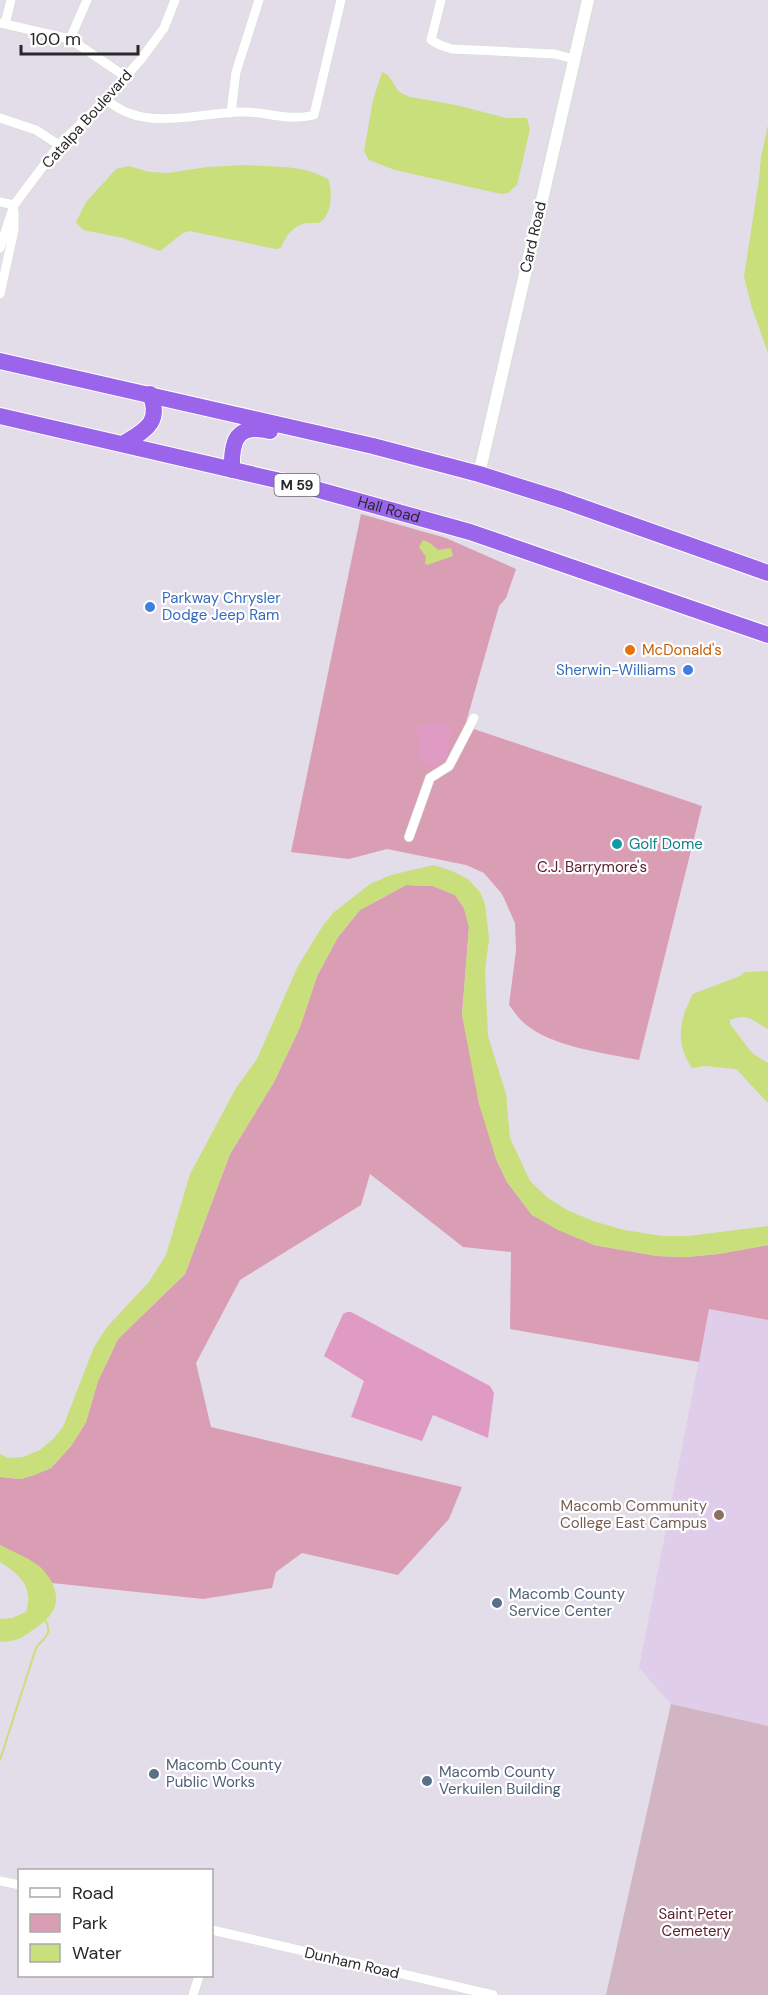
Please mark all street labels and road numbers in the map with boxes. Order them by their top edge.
street label: Catalpa Boulevard [37,65,137,173]
street label: Card Road [515,199,551,275]
road number: M 59 [274,474,320,496]
street label: Hall Road [355,491,422,528]
street label: Dunham Road [303,1942,401,1984]

